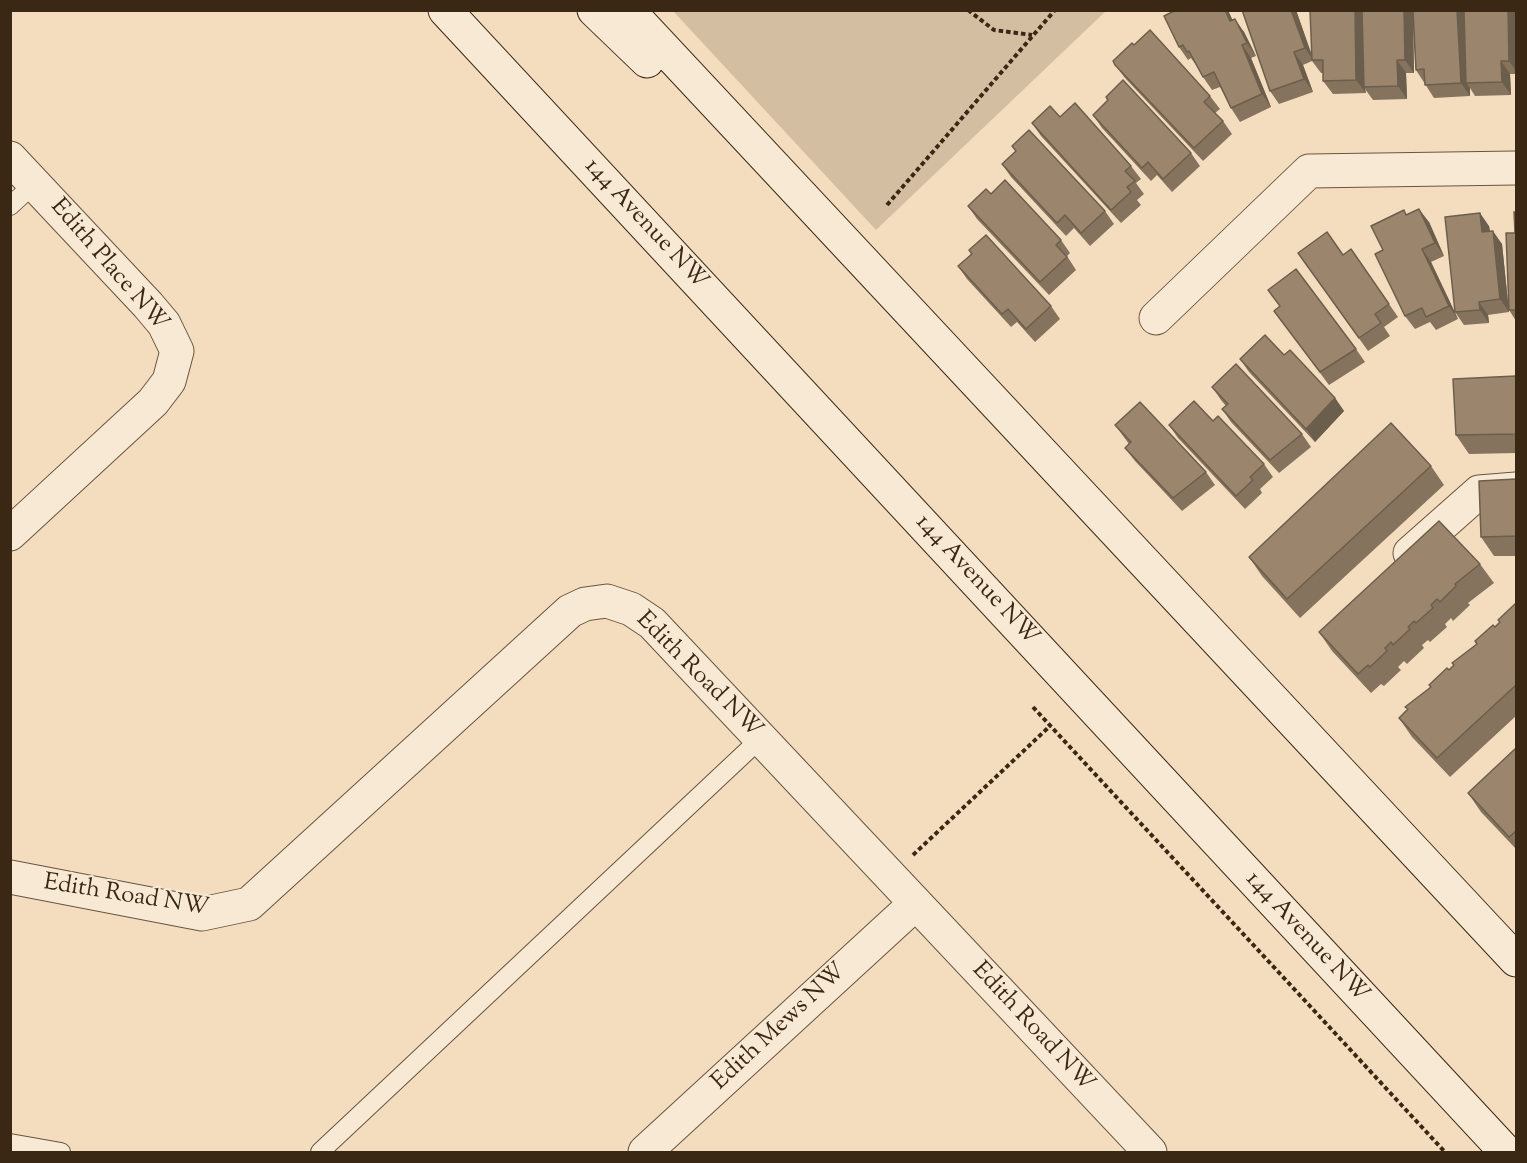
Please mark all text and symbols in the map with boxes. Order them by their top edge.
street label: 144 Avenue NW [577,154,713,296]
street label: Edith Place NW [43,194,173,338]
street label: 144 Avenue NW [908,510,1044,652]
street label: Edith Road NW [629,607,767,745]
street label: 144 Avenue NW [1238,867,1374,1009]
street label: Edith Road NW [41,870,211,924]
street label: Edith Road NW [965,957,1099,1099]
street label: Edith Mews NW [707,958,853,1098]

